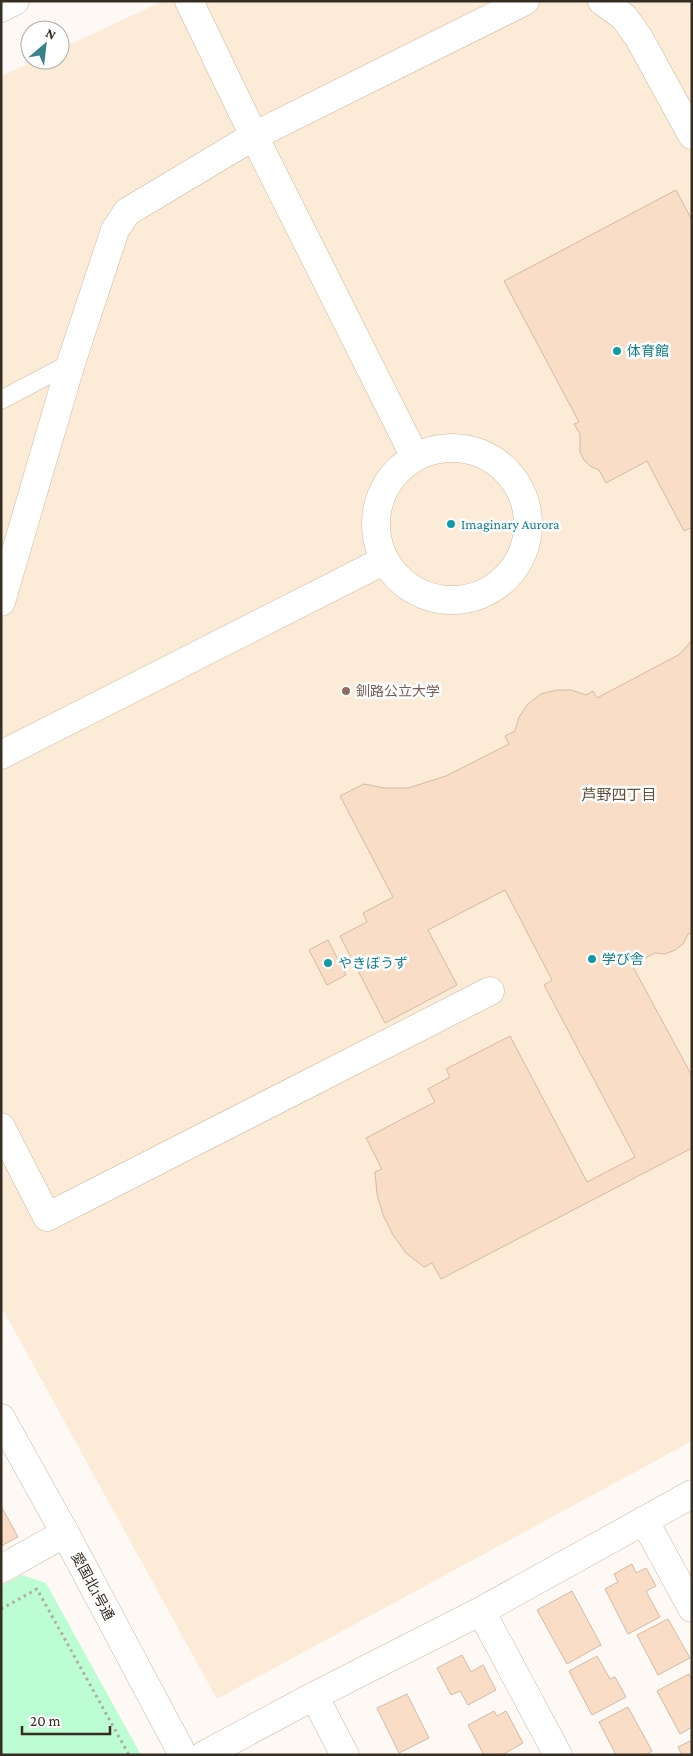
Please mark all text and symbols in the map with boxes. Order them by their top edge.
north arrow [20,20,70,70]
text: N [43,24,59,43]
place label: 体育館 [627,343,669,359]
marker: 体育館 [611,345,623,357]
place label: Imaginary Aurora [461,516,560,532]
marker: Imaginary Aurora [445,518,457,530]
place label: 釧路公立大学 [356,683,440,699]
marker: 釧路公立大学 [340,685,352,697]
district label: 芦野四丁目 [581,787,657,803]
place label: 学び舎 [602,951,644,967]
marker: 学び舎 [586,953,598,965]
place label: やきぼうず [338,955,408,971]
marker: やきぼうず [322,957,334,969]
street label: 愛国北1号通 [68,1549,118,1623]
scale bar [22,1704,110,1736]
text: 20 m [30,1713,61,1729]

